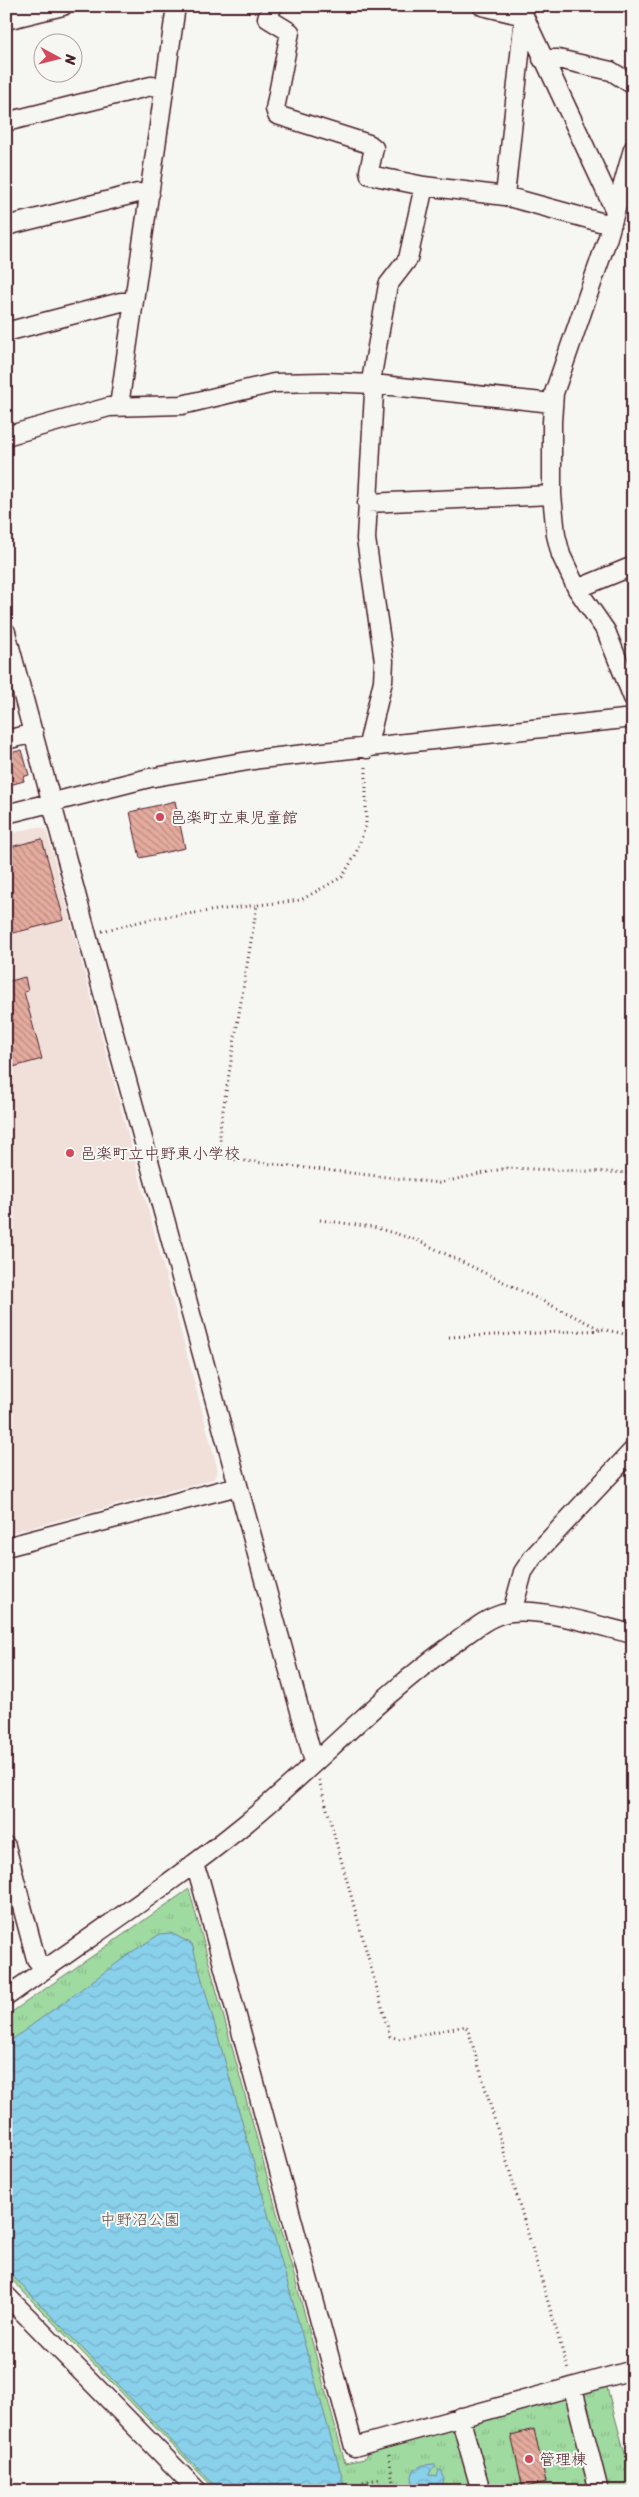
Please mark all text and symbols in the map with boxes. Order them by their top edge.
north arrow [32,32,82,82]
text: N [57,52,84,66]
place label: 邑楽町立東児童館 [170,803,298,832]
marker: 邑楽町立東児童館 [154,811,166,823]
place label: 邑楽町立中野東小学校 [80,1139,240,1168]
marker: 邑楽町立中野東小学校 [64,1147,76,1159]
park label: 中野沼公園 [100,2205,180,2234]
place label: 管理棟 [539,2445,587,2474]
marker: 管理棟 [523,2453,535,2465]

